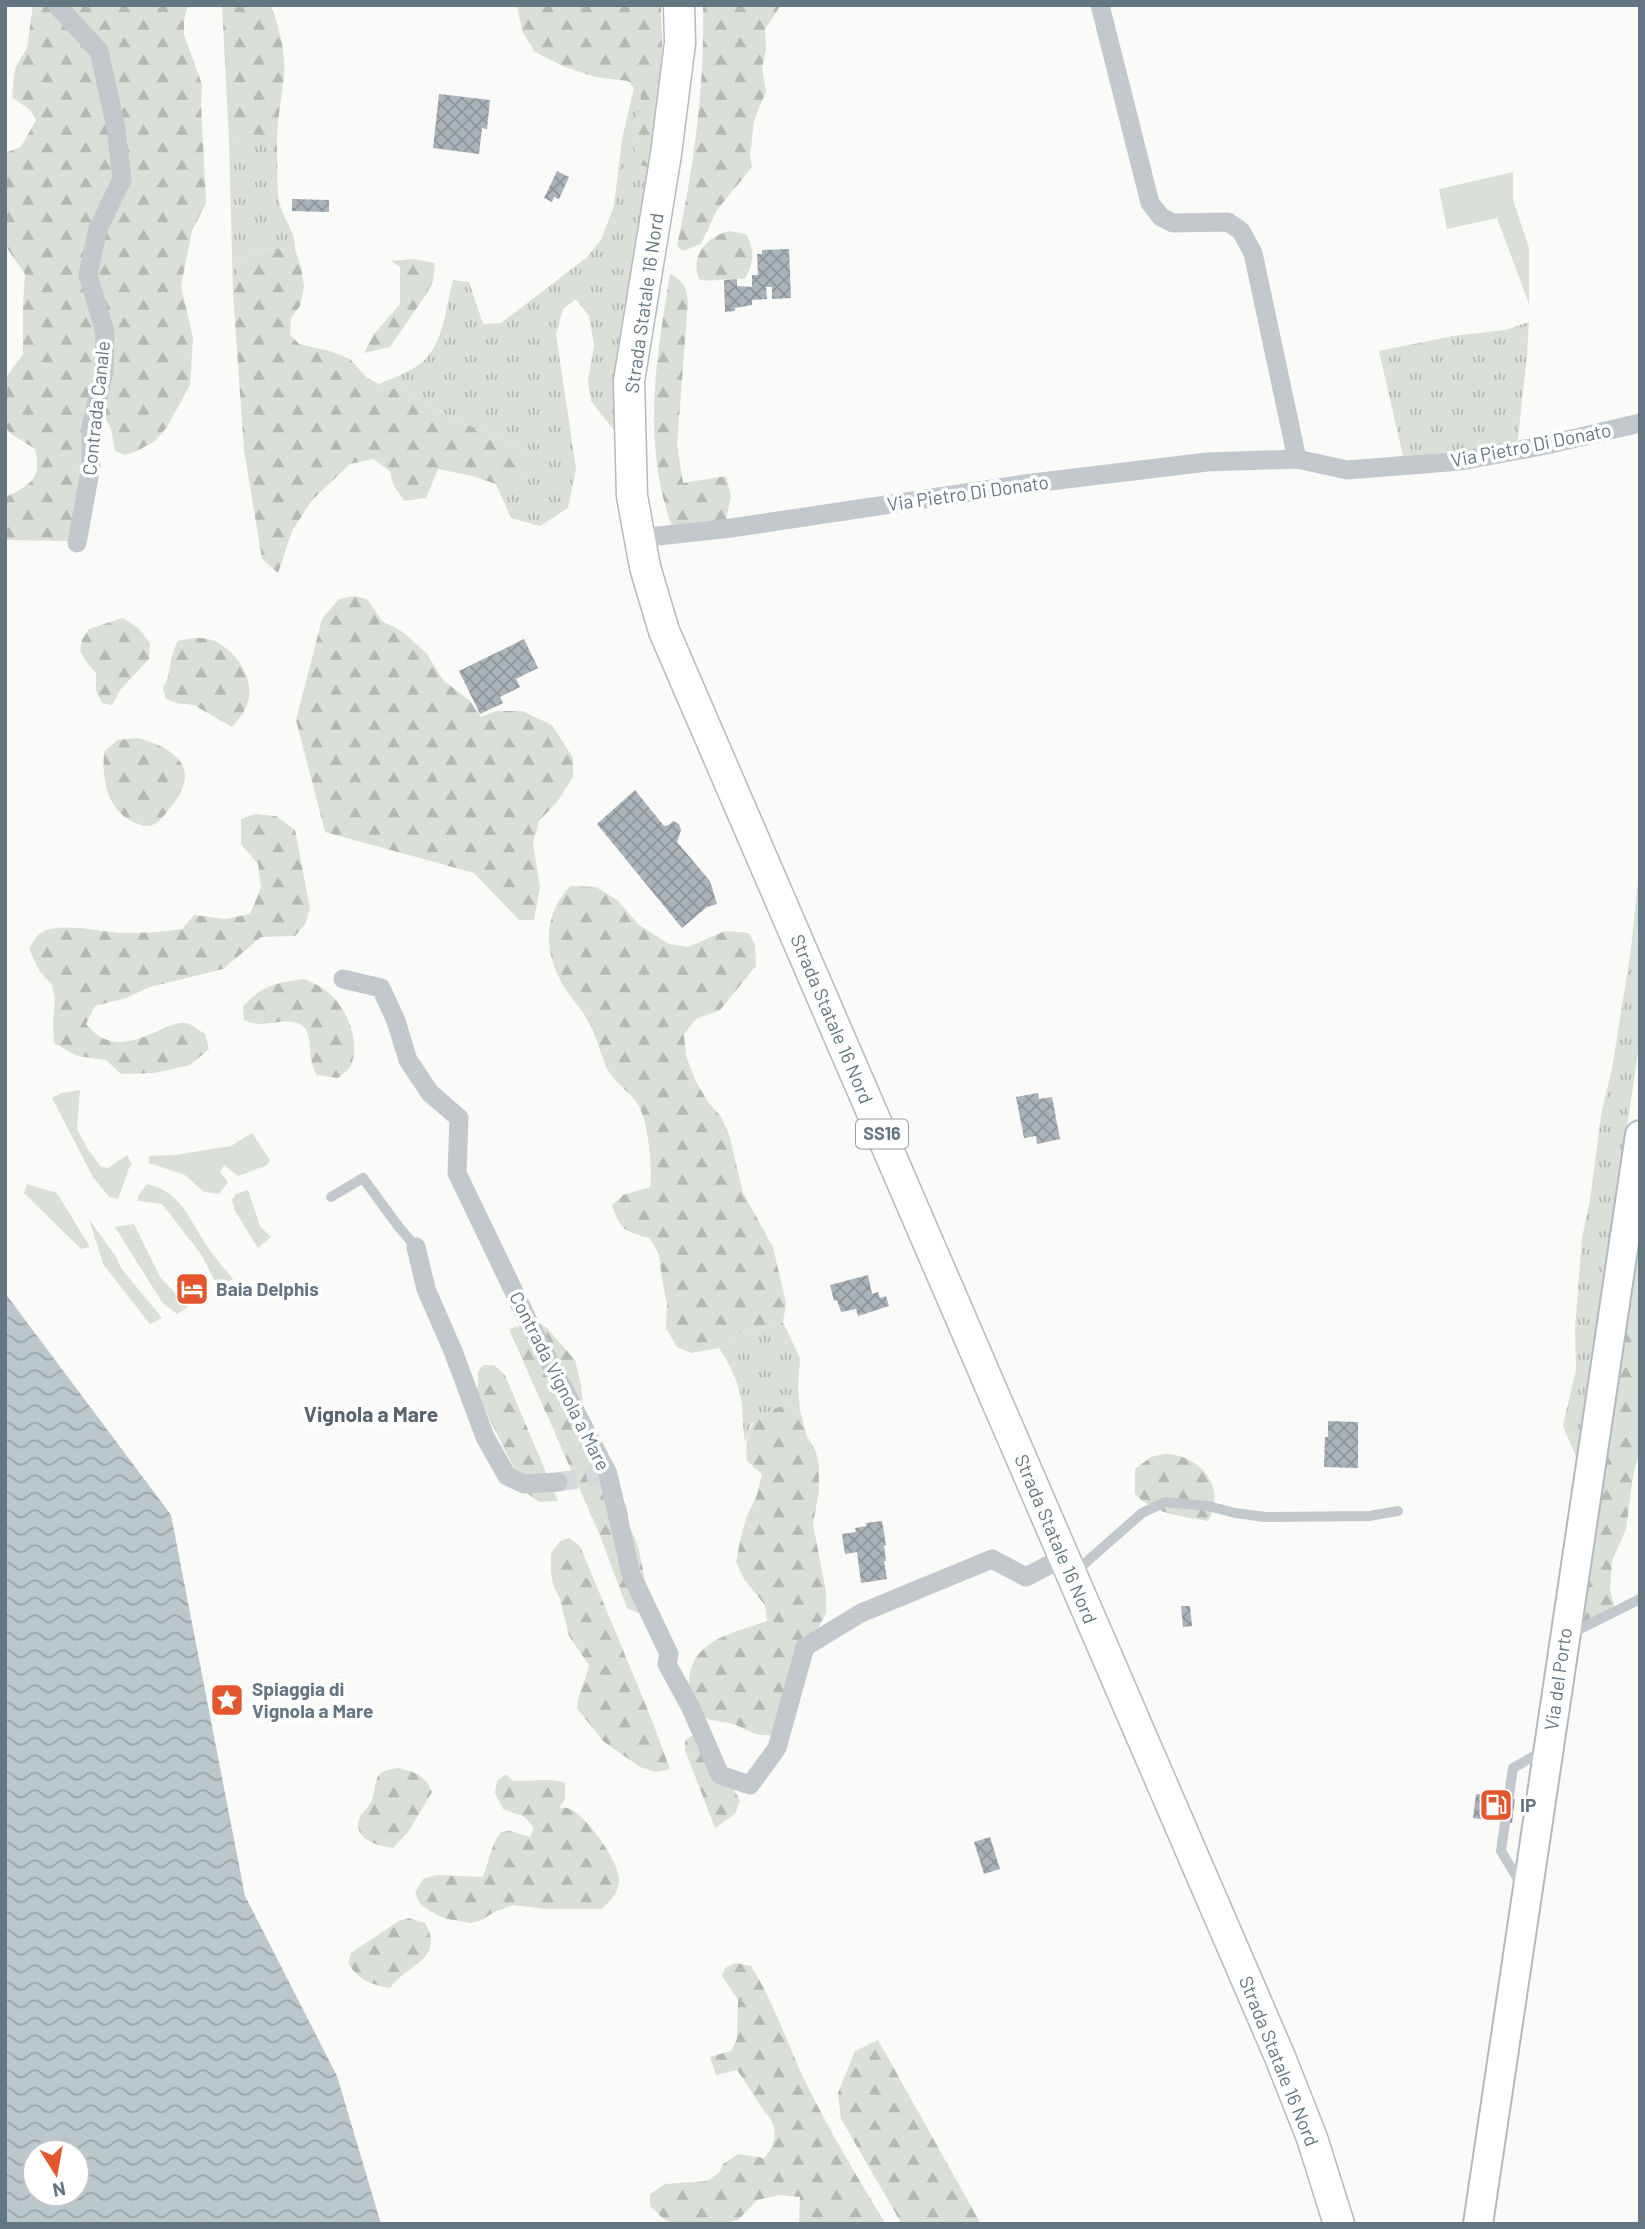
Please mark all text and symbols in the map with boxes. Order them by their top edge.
street label: Strada Statale 16 Nord [619,211,668,394]
street label: Contrada Canale [77,340,114,476]
street label: Via Pietro Di Donato [1449,418,1613,471]
street label: Via Pietro Di Donato [886,470,1050,515]
street label: Strada Statale 16 Nord [786,931,879,1107]
road number: SS16 [856,1120,908,1148]
hotel icon: Baia Delphis [173,1270,211,1308]
place label: Baia Delphis [216,1277,319,1300]
street label: Contrada Vignola a Mare [505,1287,616,1474]
district label: Vignola a Mare [304,1401,438,1426]
street label: Strada Statale 16 Nord [1010,1451,1103,1627]
street label: Via del Porto [1539,1626,1576,1732]
place label: Spiaggia di Vignola a Mare [252,1677,373,1722]
place icon: Spiaggia di Vignola a Mare [208,1681,246,1719]
fuel station icon: IP [1477,1786,1515,1824]
place label: IP [1520,1793,1536,1816]
street label: Strada Statale 16 Nord [1235,1972,1324,2149]
north arrow [21,2138,91,2208]
text: N [51,2178,68,2203]

